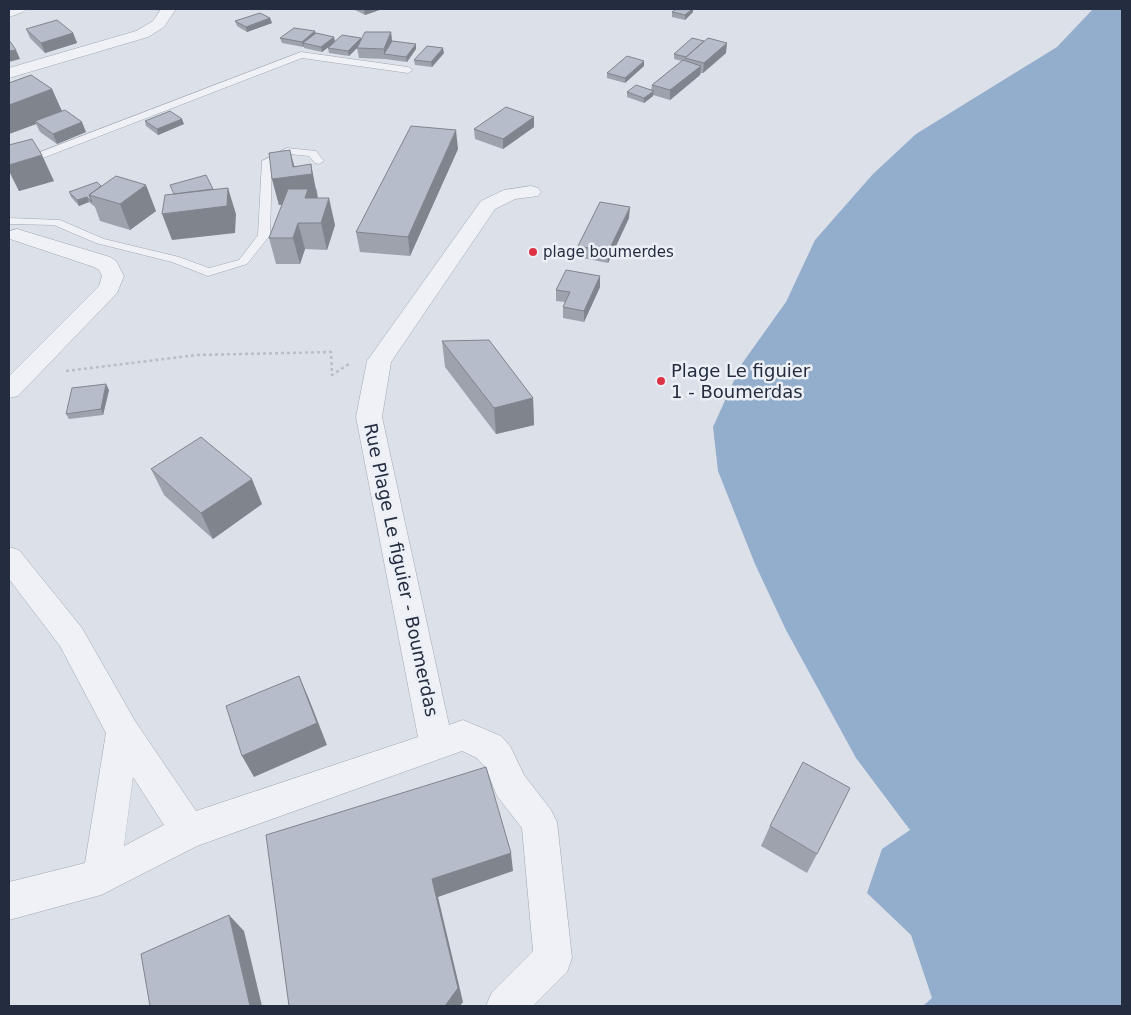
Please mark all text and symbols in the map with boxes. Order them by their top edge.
place label: plage boumerdes [543,243,674,261]
marker: plage boumerdes [527,246,539,258]
place label: Plage Le figuier 1 - Boumerdas [671,360,811,402]
marker: Plage Le figuier 1 - Boumerdas [655,375,667,387]
street label: Rue Plage Le figuier - Boumerdas [360,421,443,719]

